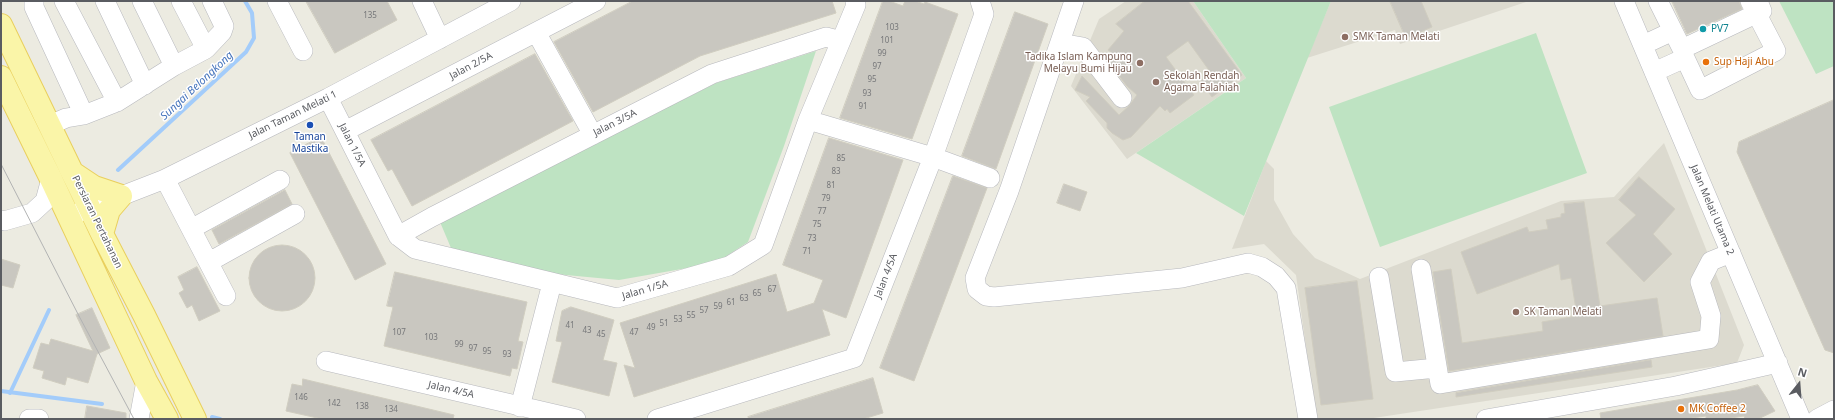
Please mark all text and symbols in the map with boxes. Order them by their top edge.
house number: 135 [363,11,377,21]
house number: 103 [885,23,899,33]
place label: PV7 [1711,23,1729,35]
marker: PV7 [1698,24,1708,34]
place label: SMK Taman Melati [1353,31,1440,43]
marker: SMK Taman Melati [1340,32,1350,42]
house number: 101 [880,36,894,46]
water label: Sungai Belongkong [158,49,236,123]
house number: 99 [877,49,887,59]
street label: Jalan 2/5A [447,50,495,82]
place label: Tadika Islam Kampung Melayu Bumi Hijau [1025,51,1132,74]
place label: Sup Haji Abu [1714,56,1774,68]
marker: Sup Haji Abu [1701,57,1711,67]
marker: Tadika Islam Kampung Melayu Bumi Hijau [1135,58,1145,68]
house number: 97 [872,62,882,72]
place label: Sekolah Rendah Agama Falahiah [1164,70,1239,94]
house number: 95 [867,75,877,85]
marker: Sekolah Rendah Agama Falahiah [1151,77,1161,87]
street label: Jalan Taman Melati 1 [247,88,339,142]
house number: 93 [862,89,872,99]
house number: 91 [858,102,868,112]
street label: Jalan 3/5A [591,107,639,139]
marker: Taman Mastika [305,120,315,130]
street label: Jalan 1/5A [336,121,368,169]
place label: Taman Mastika [292,131,328,154]
house number: 85 [836,154,846,164]
street label: Jalan Melati Utama 2 [1688,163,1736,257]
house number: 83 [831,167,841,177]
street label: Persiaran Pertahanan [69,174,125,270]
house number: 81 [826,181,836,191]
house number: 79 [821,194,831,204]
house number: 77 [817,207,827,217]
house number: 75 [812,220,822,230]
house number: 73 [807,234,817,244]
house number: 71 [802,247,812,257]
street label: Jalan 4/5A [872,252,900,300]
street label: Jalan 1/5A [621,278,669,302]
house number: 67 [767,285,777,295]
house number: 65 [752,289,762,299]
house number: 63 [739,294,749,304]
house number: 61 [726,298,736,308]
house number: 59 [713,302,723,312]
house number: 57 [699,306,709,316]
place label: SK Taman Melati [1524,306,1601,318]
marker: SK Taman Melati [1511,307,1521,317]
house number: 55 [686,311,696,321]
house number: 53 [673,315,683,325]
house number: 51 [659,319,669,329]
house number: 41 [565,321,575,331]
house number: 49 [646,323,656,333]
house number: 43 [582,326,592,336]
house number: 107 [392,328,406,338]
house number: 47 [629,328,639,338]
house number: 45 [596,330,606,340]
house number: 103 [424,333,438,343]
house number: 99 [454,340,464,350]
house number: 97 [468,344,478,354]
house number: 95 [482,347,492,357]
house number: 93 [502,350,512,360]
north arrow [1779,364,1819,404]
text: N [1796,364,1809,381]
street label: Jalan 4/5A [427,379,475,401]
house number: 146 [294,393,308,403]
house number: 142 [327,399,341,409]
house number: 138 [355,402,369,412]
place label: MK Coffee 2 [1689,403,1746,415]
marker: MK Coffee 2 [1676,404,1686,414]
house number: 134 [384,405,398,415]

